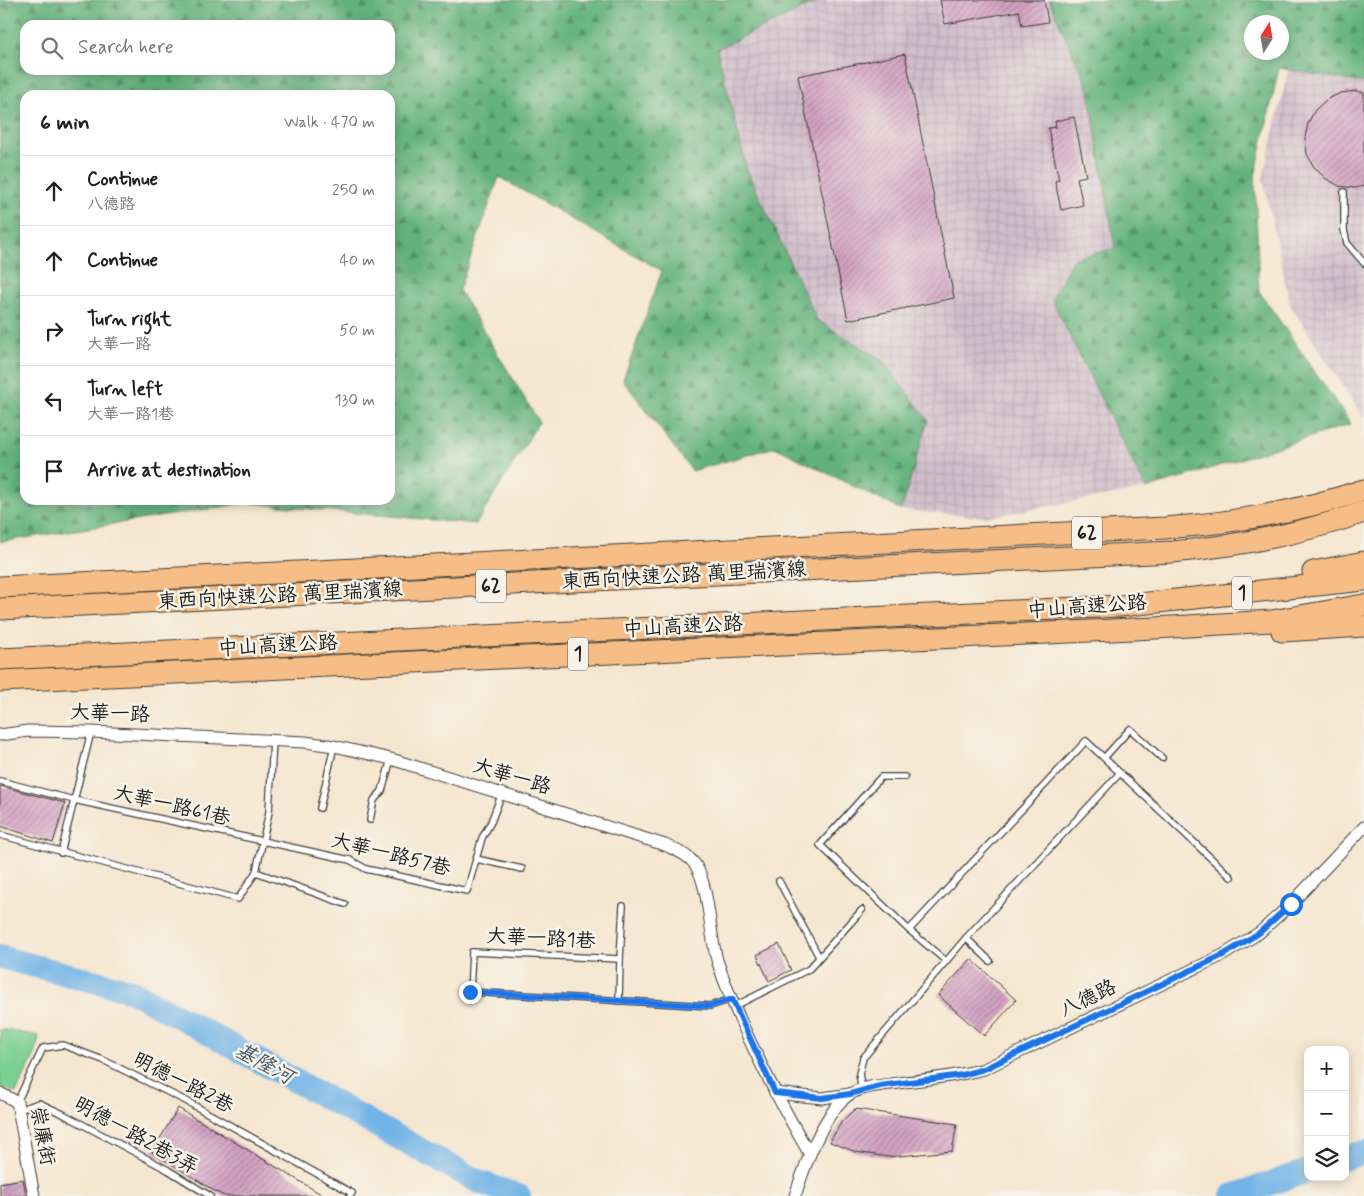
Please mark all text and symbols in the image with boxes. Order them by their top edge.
north arrow [1244,15,1289,60]
search box [20,20,395,75]
icon: search [38,34,66,62]
text: Search here [78,35,174,60]
text: 6 min [40,109,90,137]
text: Walk · 470 m [284,112,375,133]
text: Continue [87,167,158,192]
icon: ahead [40,177,68,205]
text: 250 m [332,180,375,201]
text: 八德路 [87,194,135,215]
icon: ahead [40,247,68,275]
text: Continue [87,248,158,273]
text: 40 m [339,250,375,271]
text: Turn right [87,307,171,332]
icon: right [40,317,68,345]
text: 50 m [339,320,375,341]
text: 大華一路 [87,334,151,355]
text: Turn left [87,377,163,402]
icon: left [40,387,68,415]
text: 130 m [334,390,375,411]
text: 大華一路1巷 [87,404,174,425]
icon: arrive [40,457,68,485]
text: Arrive at destination [87,458,251,483]
road number: 62 [1072,516,1102,550]
street label: 東西向快速公路 萬里瑞濱線 [561,556,807,596]
road number: 62 [476,570,506,602]
street label: 東西向快速公路 萬里瑞濱線 [157,576,403,616]
road number: 1 [1232,576,1252,610]
street label: 中山高速公路 [1026,589,1149,625]
street label: 中山高速公路 [622,610,745,644]
street label: 中山高速公路 [217,629,340,663]
road number: 1 [568,638,588,671]
street label: 大華一路 [70,699,151,729]
street label: 大華一路 [470,752,555,802]
street label: 大華一路61巷 [111,779,234,833]
street label: 大華一路57巷 [329,827,454,883]
route start [1280,893,1303,916]
street label: 大華一路1巷 [486,923,597,955]
street label: 八德路 [1055,973,1122,1024]
route end [459,981,482,1004]
water label: 基隆河 [230,1036,301,1093]
street label: 明德一路2巷 [128,1046,239,1120]
map controls [1304,1046,1349,1181]
button: + [1304,1046,1349,1091]
street label: 明德一路2巷3弄 [69,1091,203,1181]
button: − [1304,1091,1349,1136]
street label: 崇廉街 [23,1104,61,1168]
button: layers [1304,1136,1349,1181]

